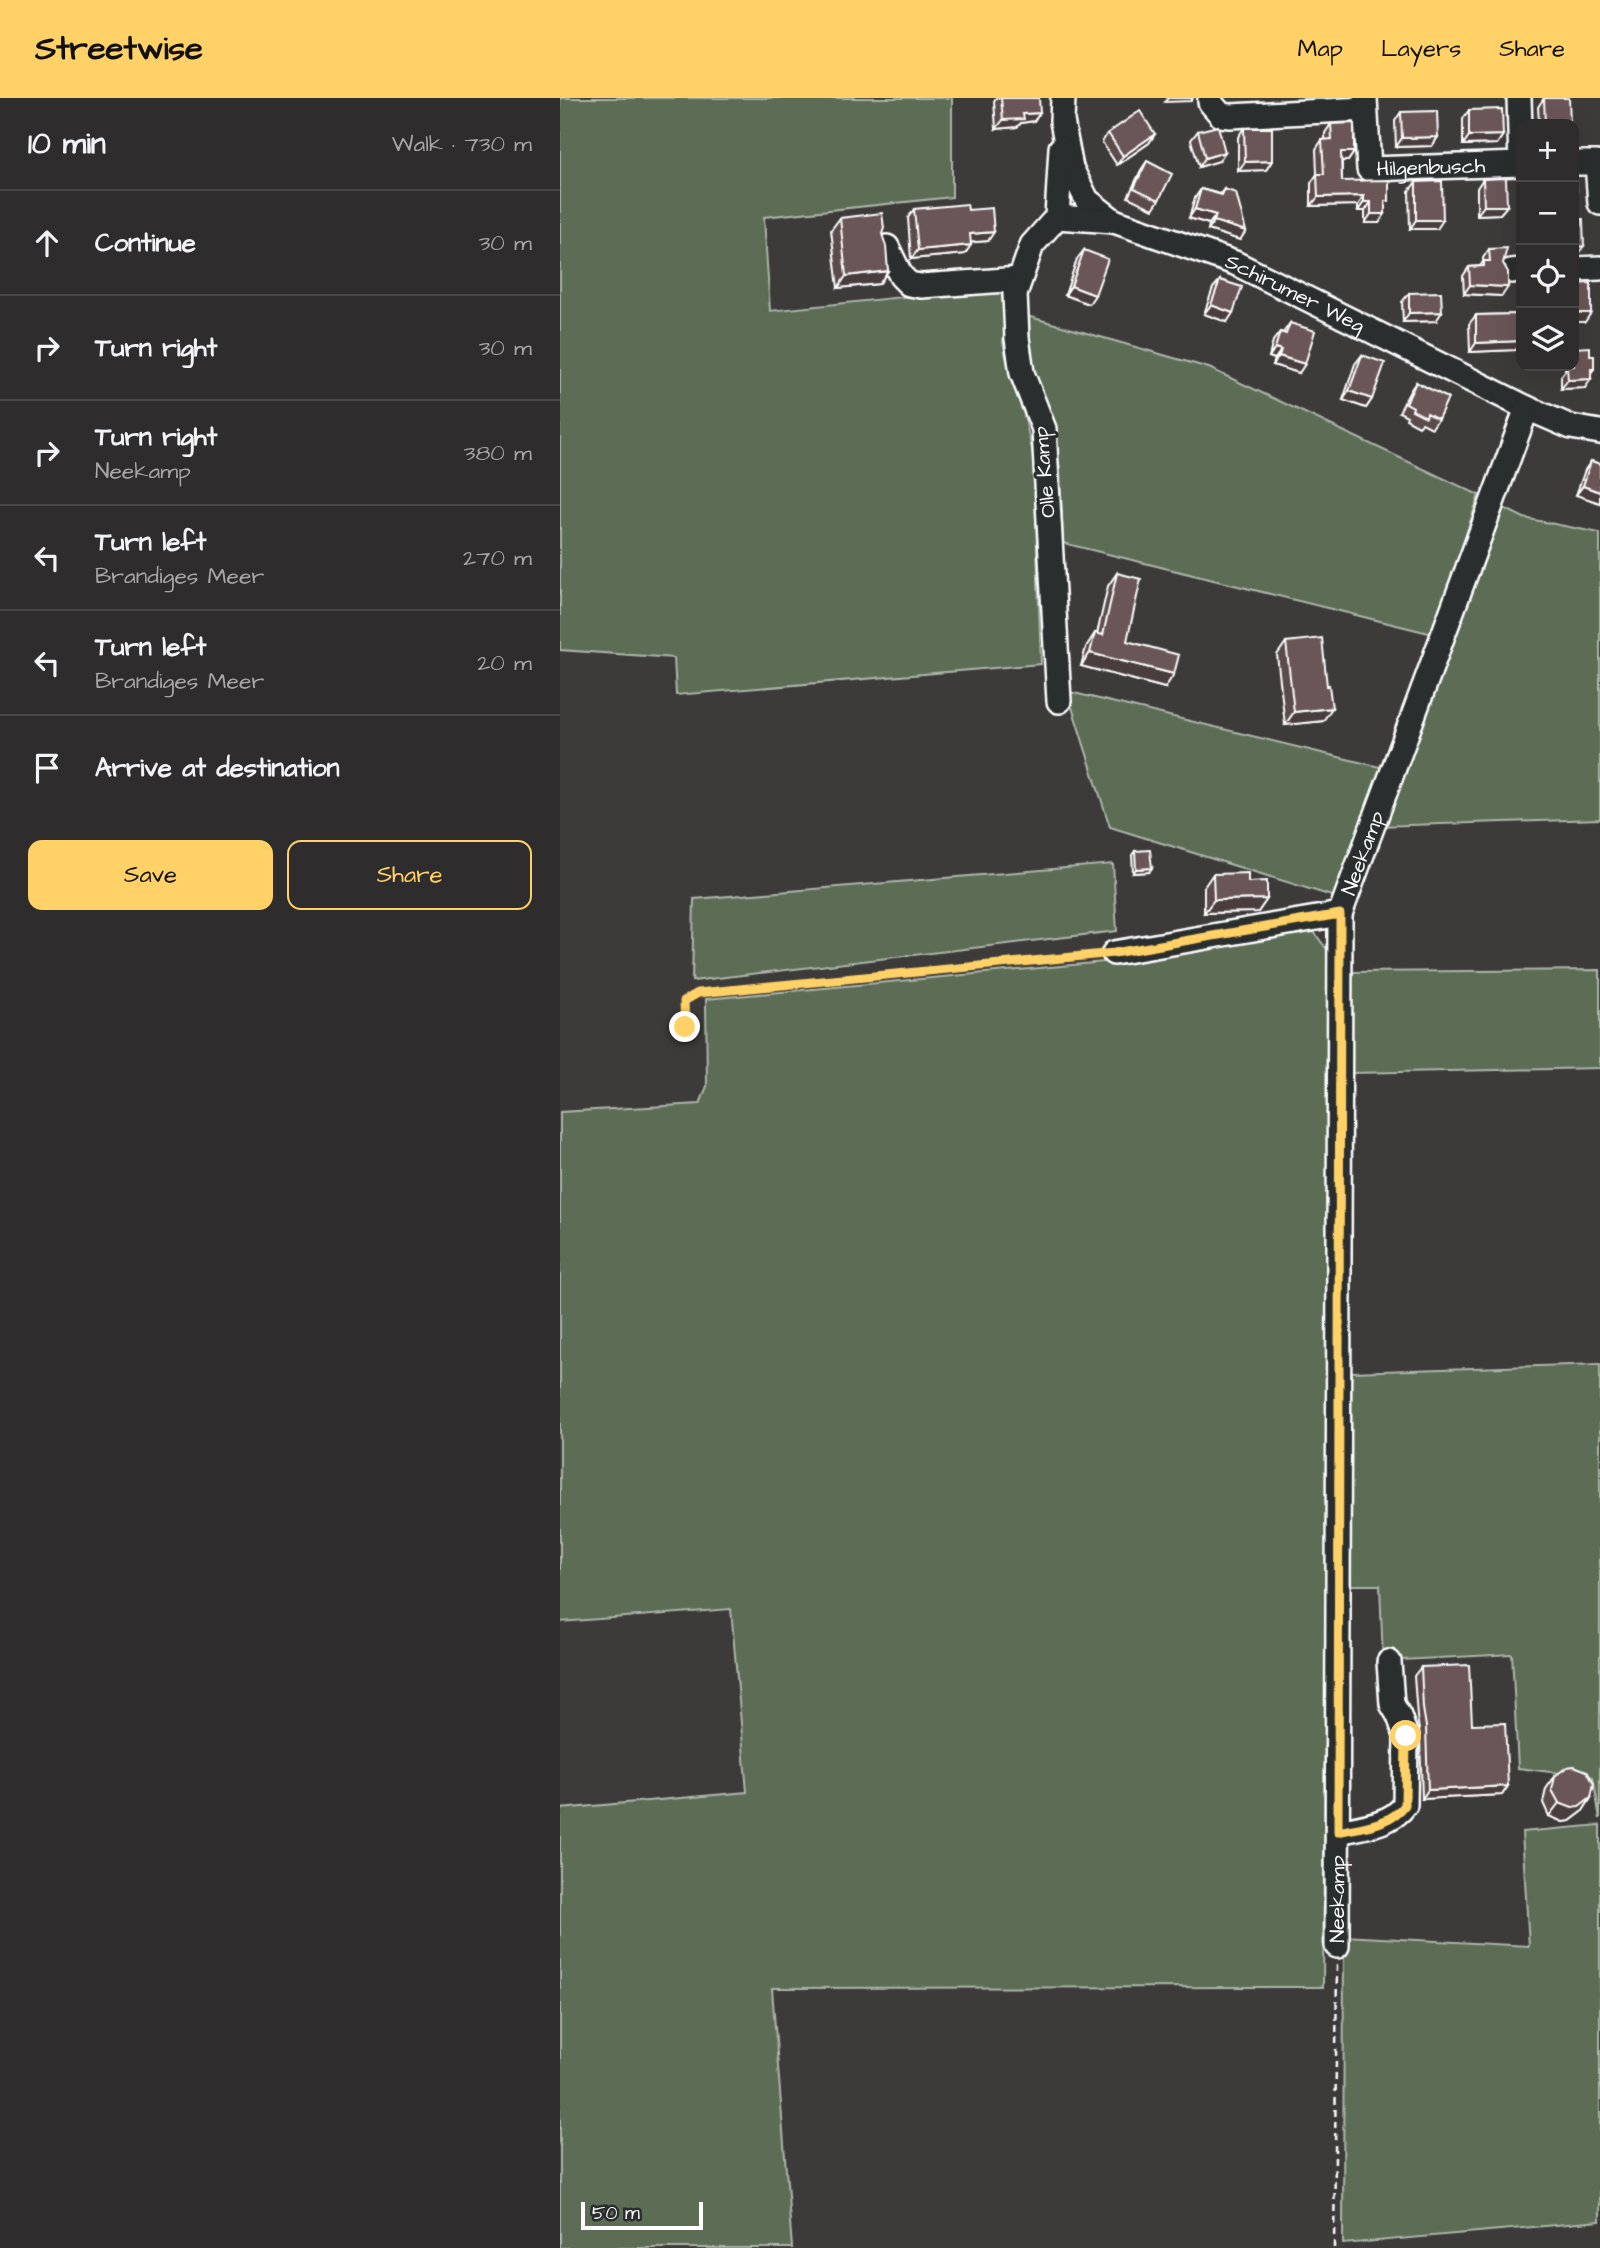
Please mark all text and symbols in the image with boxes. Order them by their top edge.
text: Streetwise [35,26,203,72]
text: Map [1298,32,1343,66]
text: Layers [1381,32,1461,66]
text: Share [1499,32,1565,66]
map controls [1516,119,1579,371]
button: + [1516,119,1579,182]
text: 10 min [28,123,106,165]
text: Walk · 730 m [392,128,532,160]
street label: Hilgenbusch [1376,151,1486,185]
button: − [1516,182,1579,245]
icon: ahead [28,224,66,262]
text: Continue [95,225,196,261]
text: 30 m [479,227,532,259]
button: locate [1516,245,1579,308]
street label: Schirumer Weg [1221,247,1370,342]
button: layers [1516,308,1579,371]
icon: right [28,329,66,367]
text: Turn right [95,330,217,366]
text: 30 m [479,332,532,364]
text: Turn right [95,419,217,455]
street label: Olle Kamp [1026,425,1064,519]
icon: right [28,434,66,472]
text: 380 m [464,437,532,469]
text: Neekamp [95,455,191,487]
text: Turn left [95,524,206,560]
icon: left [28,539,66,577]
text: 270 m [463,542,532,574]
text: Brandiges Meer [95,560,264,592]
text: Turn left [95,629,206,665]
icon: left [28,644,66,682]
text: 20 m [477,647,532,679]
text: Brandiges Meer [95,665,264,697]
icon: arrive [28,749,66,787]
text: Arrive at destination [95,750,340,786]
street label: Neekamp [1334,807,1393,899]
button: Save [28,840,273,910]
button: Share [287,840,532,910]
route end [669,1011,700,1042]
route start [1390,1720,1421,1751]
street label: Neekamp [1323,1855,1353,1943]
scale bar [581,2199,704,2231]
text: 50 m [592,2200,640,2227]

